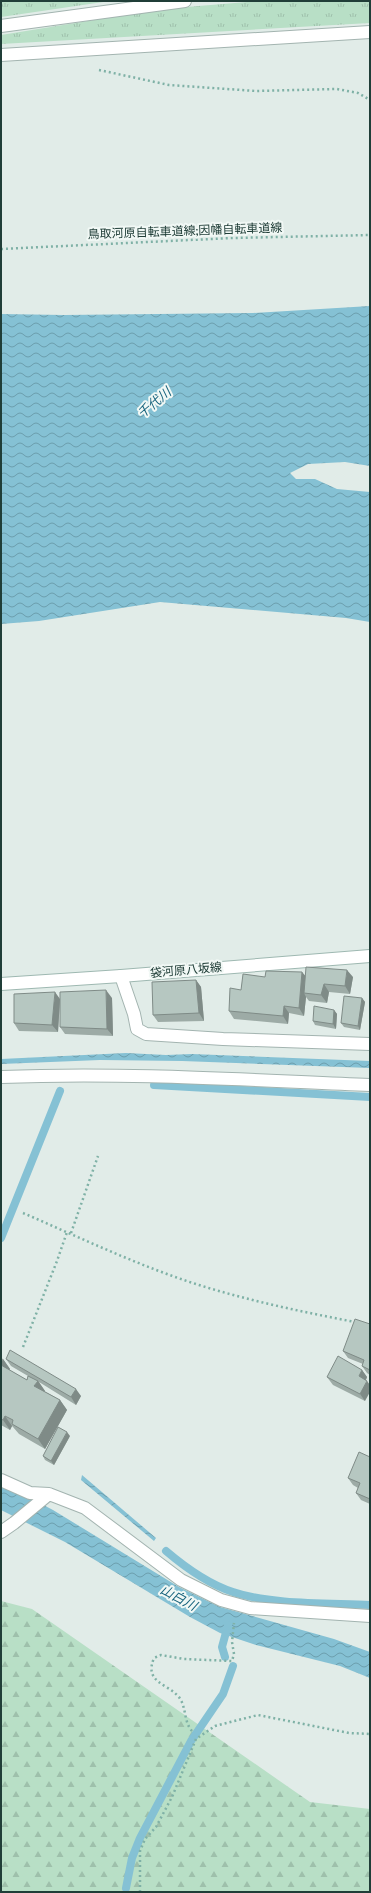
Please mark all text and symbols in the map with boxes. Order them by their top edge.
street label: 鳥取河原自転車道線;因幡自転車道線 [87,221,283,243]
water label: 千代川 [135,384,177,423]
street label: 袋河原八坂線 [148,960,223,982]
water label: 山白川 [157,1583,201,1616]

